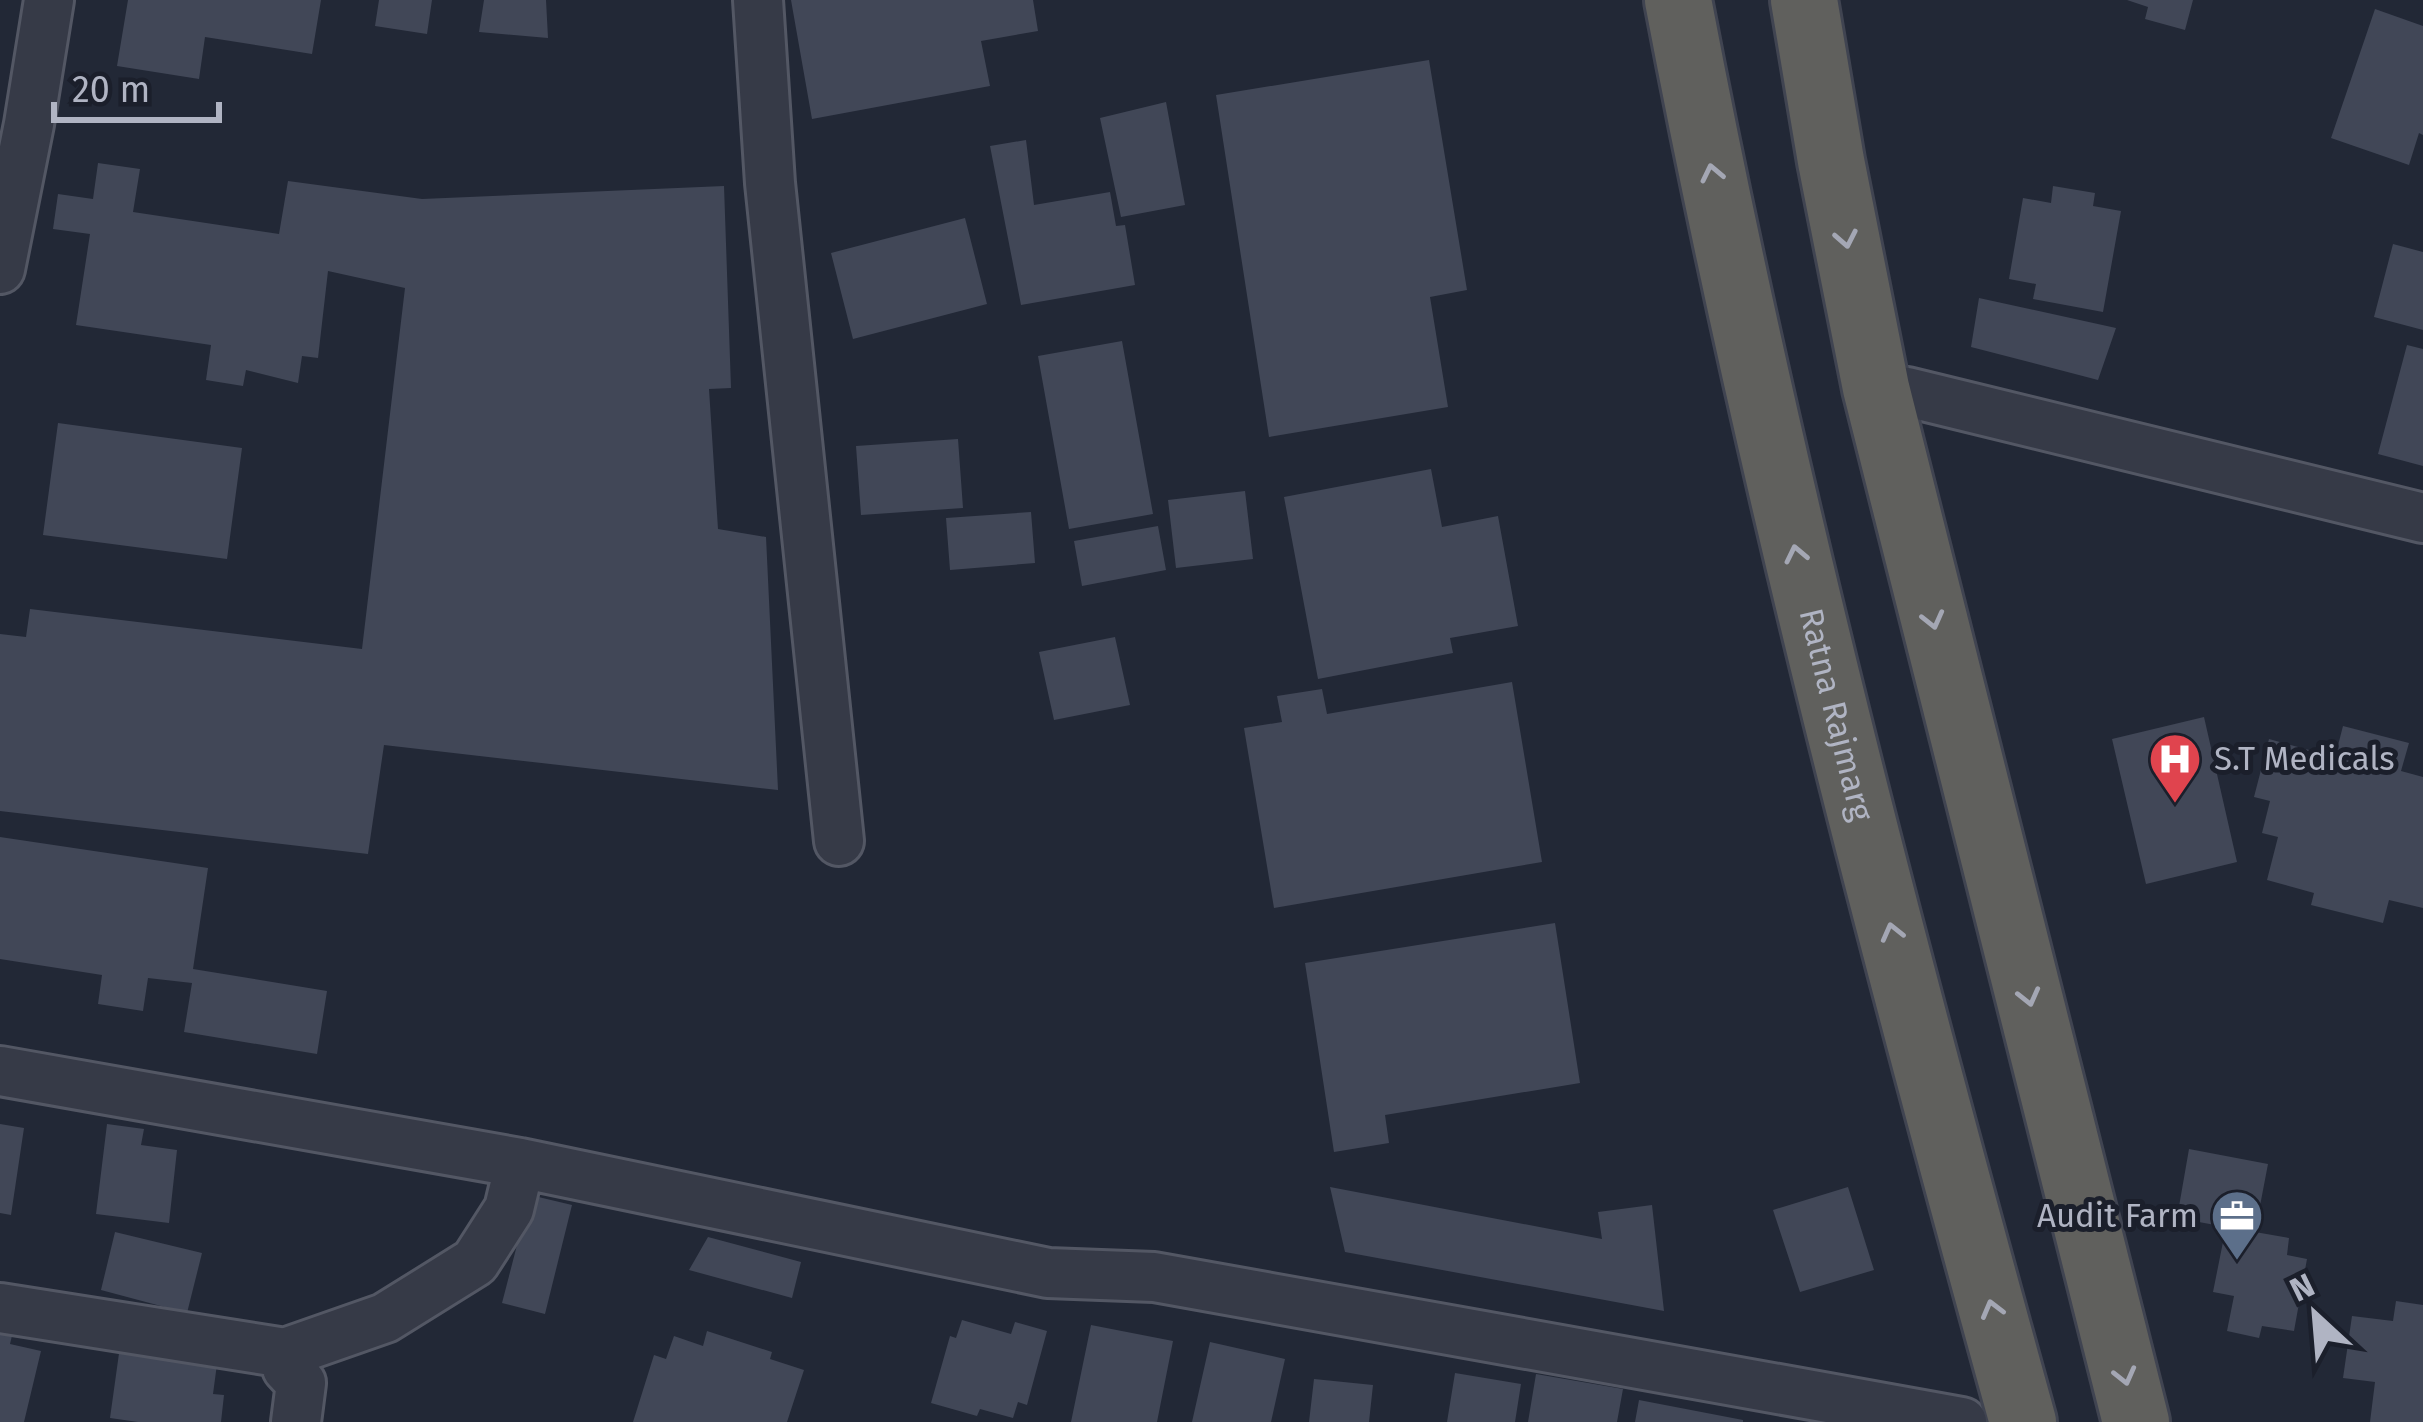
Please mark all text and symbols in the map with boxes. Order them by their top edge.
scale bar [54,48,219,122]
text: 20 m [72,68,150,112]
one-way arrow [1701,164,1726,184]
one-way arrow [1832,229,1858,249]
one-way arrow [1784,545,1809,565]
street label: Ratna Rajmarg [1791,604,1882,826]
one-way arrow [1919,609,1944,629]
hospital icon: S.T Medicals [2147,731,2203,805]
place label: S.T Medicals [2214,739,2395,779]
one-way arrow [1881,923,1906,943]
one-way arrow [2015,987,2040,1007]
office icon: Audit Farm [2209,1188,2265,1262]
place label: Audit Farm [2037,1196,2198,1236]
north arrow [2255,1254,2375,1374]
text: N [2284,1265,2321,1311]
one-way arrow [1981,1299,2006,1320]
one-way arrow [2111,1365,2136,1385]

